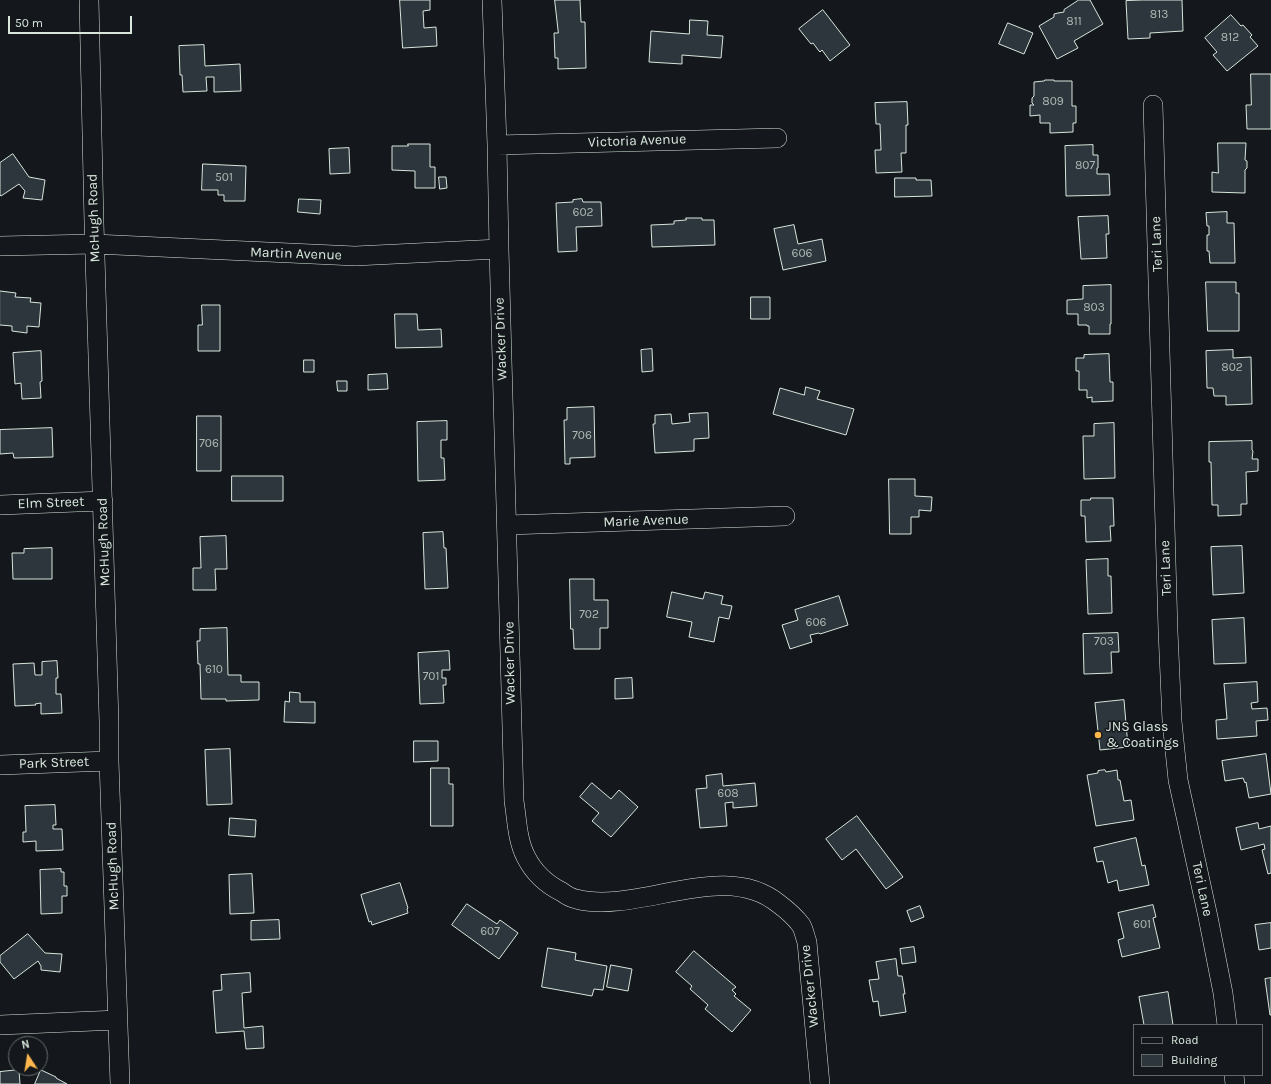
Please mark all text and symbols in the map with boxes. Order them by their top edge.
scale bar [10,8,134,34]
house number: 813 [1150,8,1168,22]
house number: 811 [1066,15,1082,29]
text: 50 m [15,16,43,30]
house number: 812 [1221,31,1239,45]
house number: 809 [1042,95,1064,109]
street label: Victoria Avenue [587,131,687,151]
house number: 807 [1075,159,1095,173]
house number: 501 [215,171,233,185]
street label: McHugh Road [84,173,104,263]
house number: 602 [573,206,593,220]
street label: Teri Lane [1148,216,1166,272]
street label: Martin Avenue [250,244,342,264]
house number: 606 [792,247,812,261]
street label: Wacker Drive [491,297,511,381]
house number: 803 [1083,301,1105,315]
house number: 802 [1221,361,1243,375]
house number: 706 [572,429,592,443]
house number: 706 [199,437,219,451]
street label: Elm Street [17,493,85,513]
street label: McHugh Road [94,497,114,587]
street label: Marie Avenue [603,511,689,531]
street label: Teri Lane [1157,540,1175,596]
house number: 702 [579,608,599,622]
house number: 606 [806,616,826,630]
street label: Wacker Drive [501,621,519,705]
house number: 703 [1094,635,1114,649]
house number: 610 [205,663,223,677]
house number: 701 [423,670,439,684]
place label: JNS Glass & Coatings [1106,719,1179,752]
marker: JNS Glass & Coatings [1093,730,1103,740]
street label: Park Street [19,753,89,773]
house number: 608 [717,787,739,801]
street label: McHugh Road [103,821,123,911]
street label: Teri Lane [1188,860,1216,918]
house number: 601 [1133,918,1151,932]
house number: 607 [480,925,500,939]
street label: Wacker Drive [797,944,823,1028]
legend [1133,1024,1263,1076]
text: Road [1171,1033,1199,1047]
north arrow [8,1036,48,1076]
text: N [20,1038,31,1052]
text: Building [1171,1053,1217,1067]

